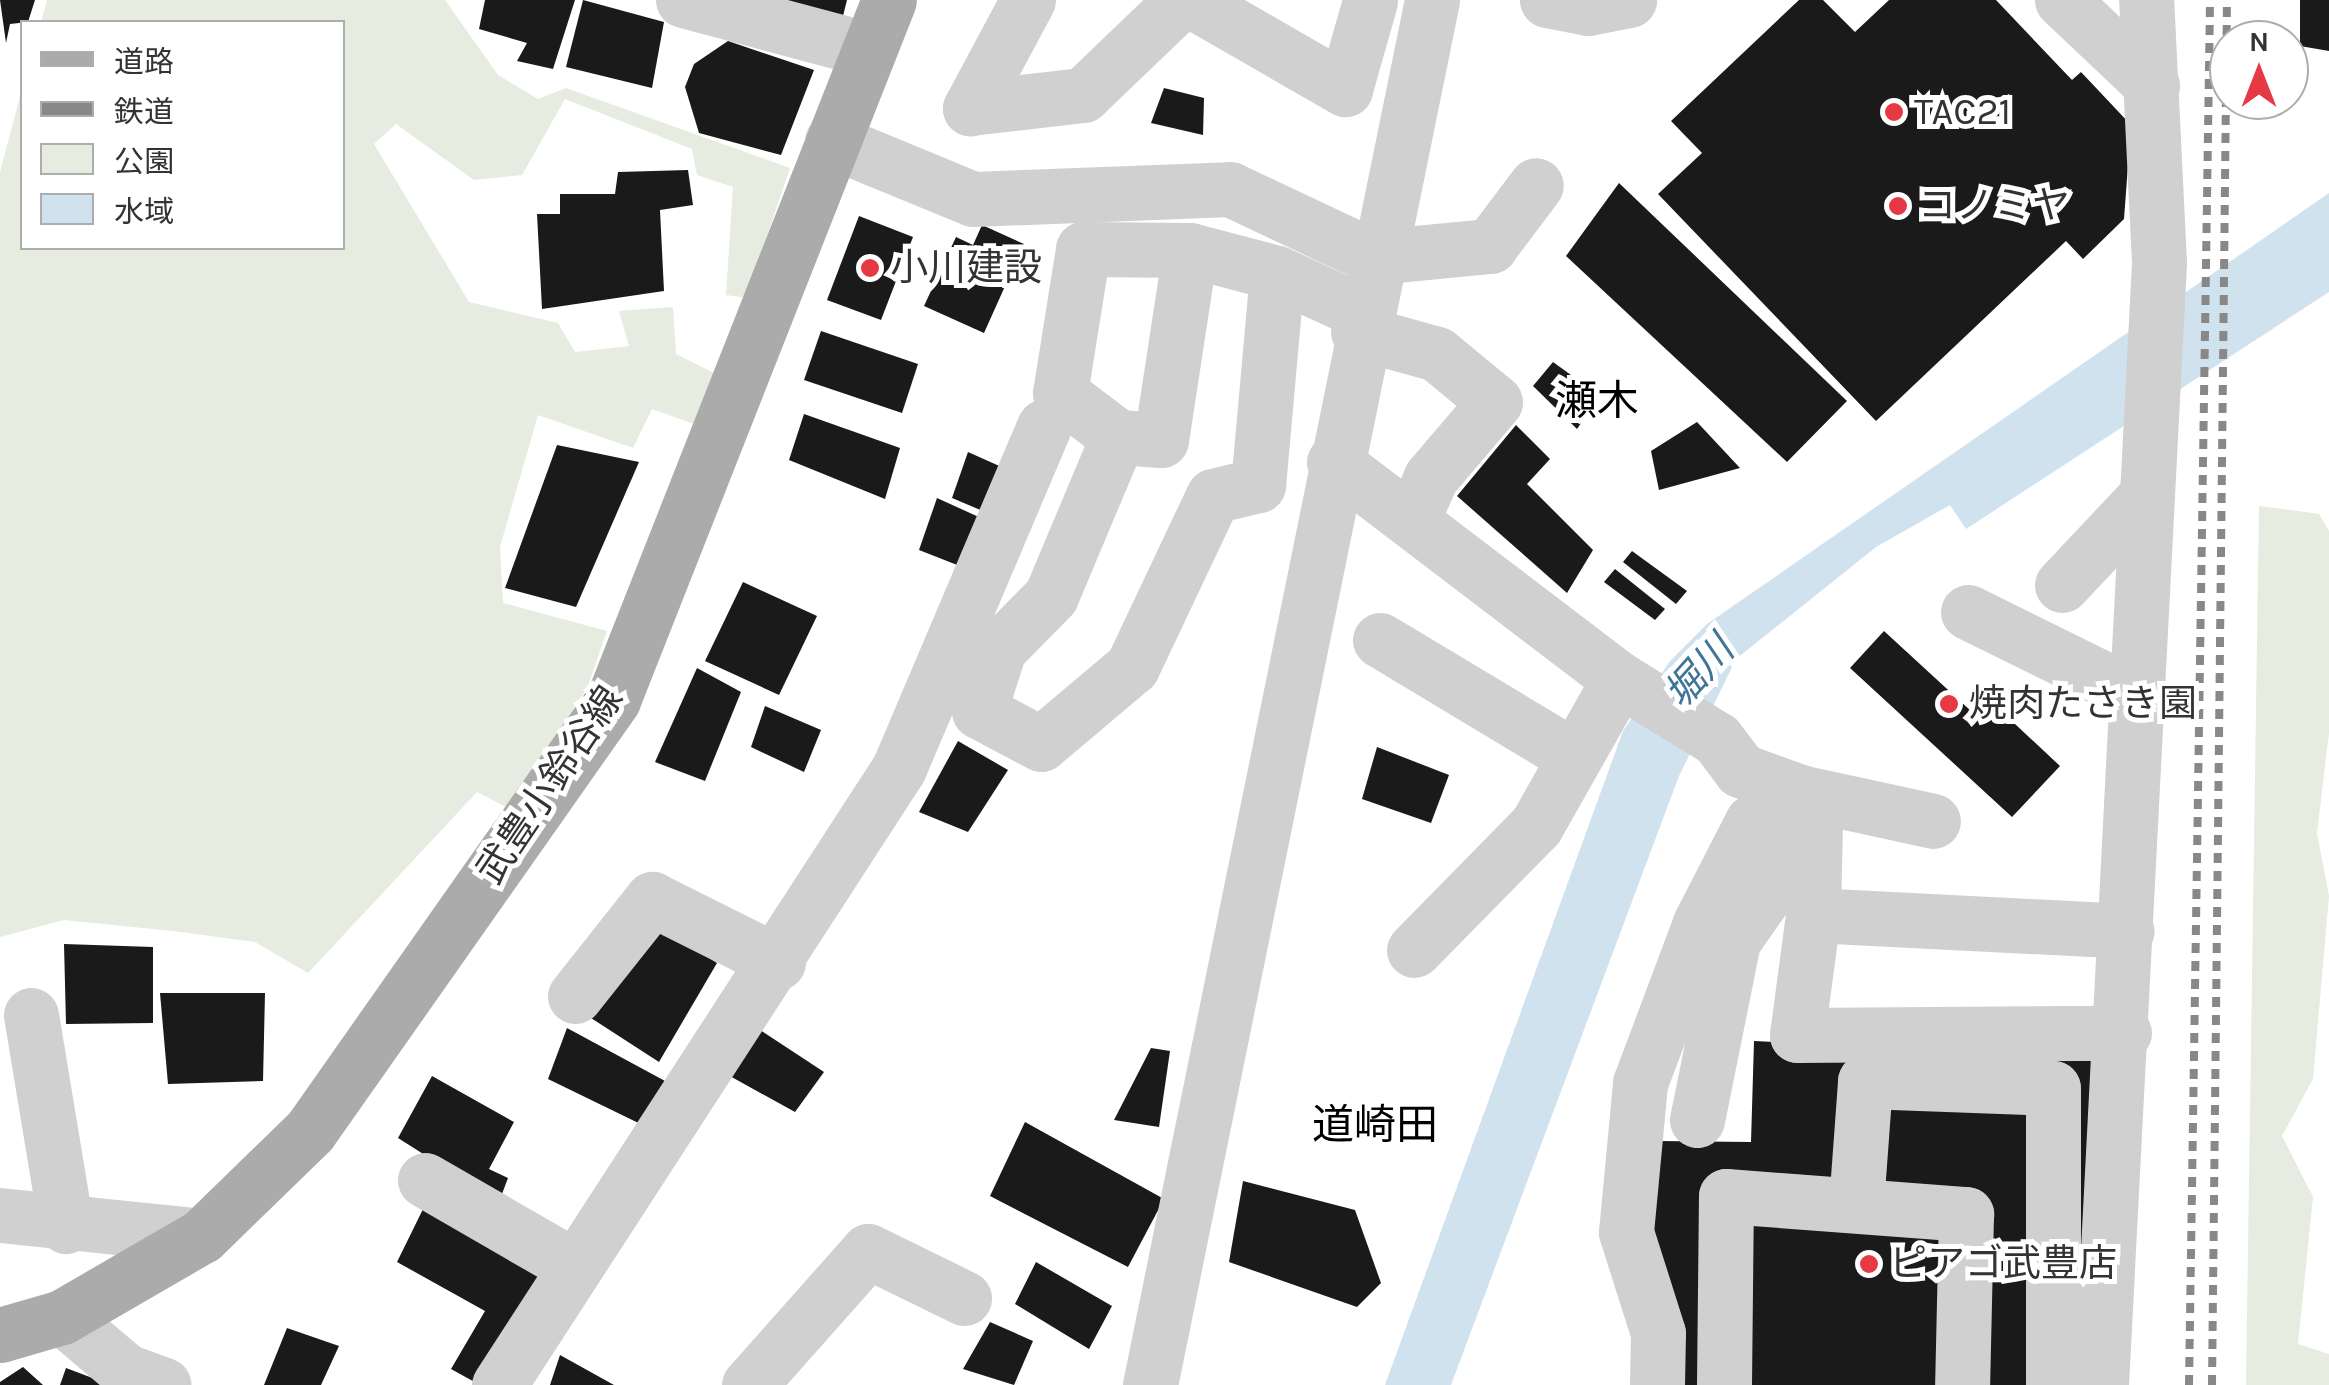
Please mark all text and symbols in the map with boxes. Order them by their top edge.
legend [20,20,345,250]
north arrow [2209,20,2309,120]
text: N [2249,25,2269,58]
text: 道路 [114,44,174,80]
place label: TAC21 [1914,89,2011,135]
text: 鉄道 [114,94,174,130]
marker: TAC21 [1883,101,1905,123]
text: 公園 [114,144,174,180]
place label: コノミヤ [1918,183,2070,229]
text: 水域 [114,194,174,230]
marker: コノミヤ [1887,195,1909,217]
place label: 小川建設 [890,245,1042,291]
marker: 小川建設 [859,257,881,279]
district label: 瀬木 [1555,376,1639,426]
water label: 堀川 [1654,626,1744,718]
street label: 武豊小鈴谷線 [467,678,633,892]
place label: 焼肉たさき園 [1969,681,2197,727]
marker: 焼肉たさき園 [1938,693,1960,715]
district label: 道崎田 [1312,1100,1438,1150]
place label: ピアゴ武豊店 [1889,1241,2117,1287]
marker: ピアゴ武豊店 [1858,1253,1880,1275]

